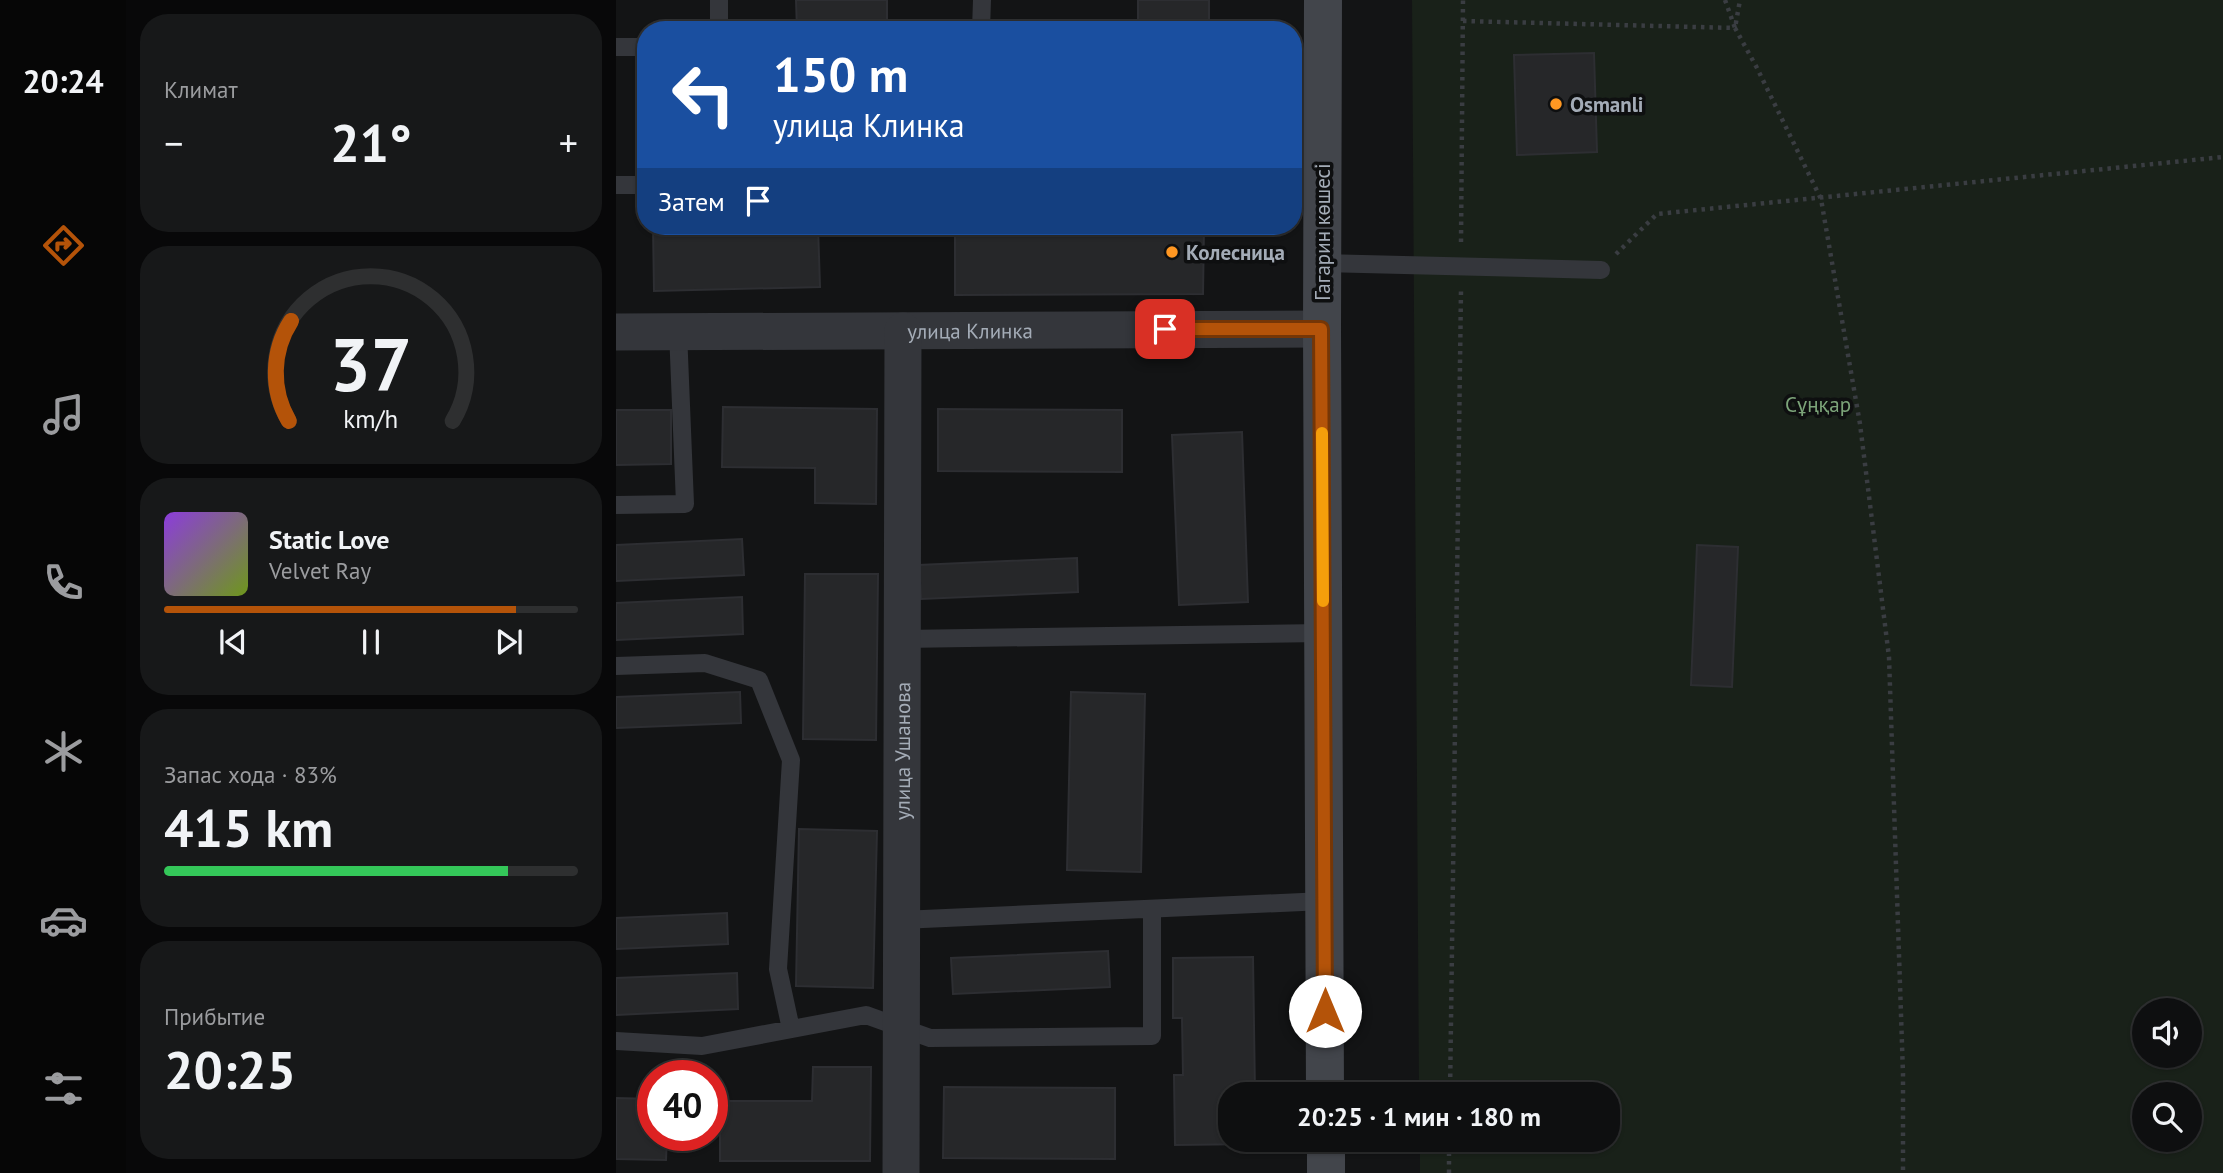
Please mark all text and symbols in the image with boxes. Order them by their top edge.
text: 150 m [773,42,908,106]
icon: left [658,49,749,140]
text: 20:24 [22,60,104,102]
text: Климат [164,75,238,104]
place label: Osmanli [1570,91,1644,118]
marker: Osmanli [1548,96,1564,112]
text: улица Клинка [773,104,965,146]
text: 21° [330,109,412,176]
text: − [164,118,183,167]
text: + [559,118,578,167]
street label: Гагарин көшесі [1309,163,1336,301]
icon: arrive [739,182,777,220]
text: Затем [658,185,725,218]
icon: directions [39,221,88,270]
place label: Колесница [1186,239,1285,266]
marker: Колесница [1164,244,1180,260]
pin [1135,299,1195,359]
icon: arrive [1146,310,1184,348]
text: 37 [330,317,412,411]
street label: улица Клинка [907,317,1033,344]
icon: music [39,390,88,439]
park label: Сұңқар [1785,391,1851,418]
text: km/h [344,402,398,434]
text: Static Love [269,523,390,556]
text: Velvet Ray [269,556,371,585]
icon: phone [39,558,88,607]
icon: previous [214,623,252,661]
icon: pause [352,623,390,661]
icon: next [490,623,528,661]
street label: улица Ушанова [888,682,916,820]
icon: climate [39,727,88,776]
text: Запас хода · 83% [164,760,337,789]
text: 415 km [164,794,333,861]
icon: car [39,896,88,945]
position arrow [1288,974,1362,1048]
map controls [2132,998,2202,1152]
button: sound [2132,998,2202,1068]
text: Прибытие [164,1002,265,1031]
text: 20:25 [164,1036,296,1103]
speed limit sign: 40 [637,1060,728,1151]
icon: filters [39,1064,88,1113]
button: search [2132,1082,2202,1152]
text: 20:25 · 1 мин · 180 m [1297,1100,1541,1133]

